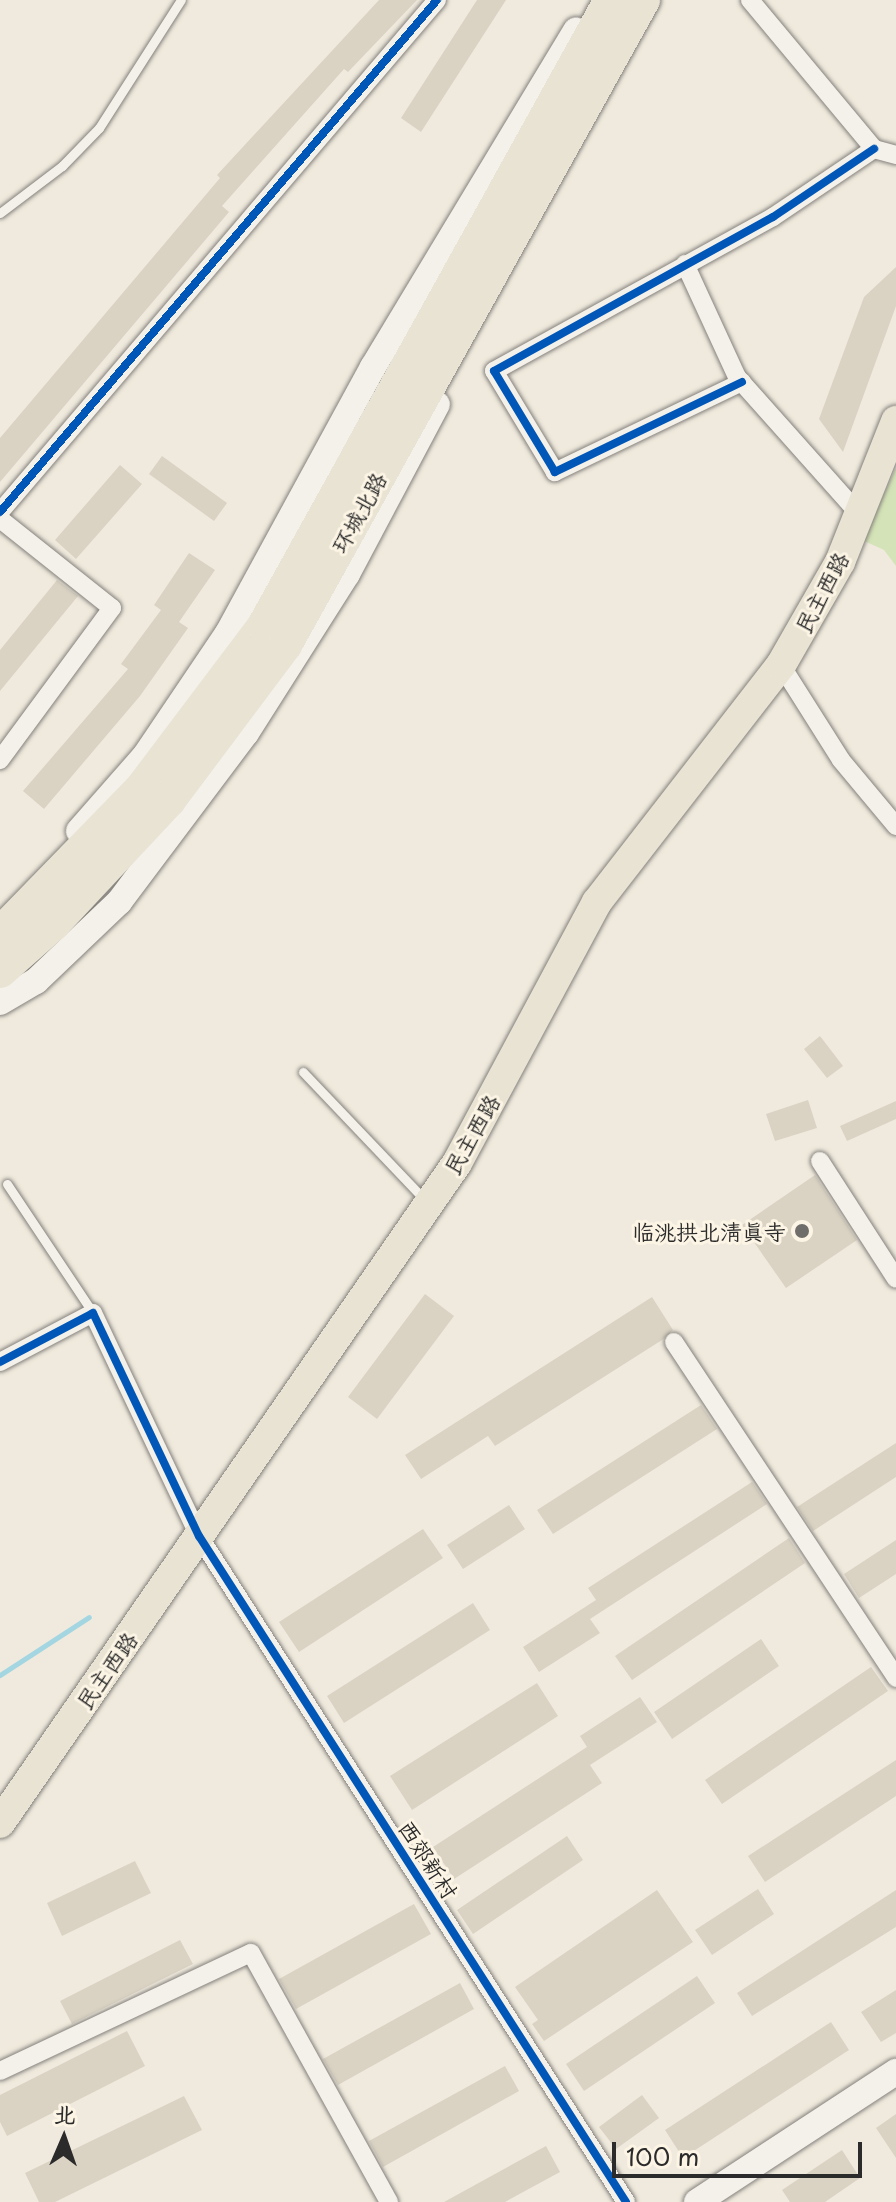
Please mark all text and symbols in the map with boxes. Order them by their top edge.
street label: 环城北路 [325,467,391,557]
street label: 民主西路 [789,547,853,637]
street label: 民主西路 [438,1089,504,1179]
place label: 临洮拱北清真寺 [632,1218,786,1244]
marker: 临洮拱北清真寺 [793,1222,811,1240]
street label: 民主西路 [70,1626,142,1714]
street label: 西郊新村 [394,1815,464,1903]
text: 北 [53,2097,76,2130]
north arrow [24,2098,104,2178]
scale bar [616,2126,866,2176]
text: 100 m [626,2138,699,2174]

